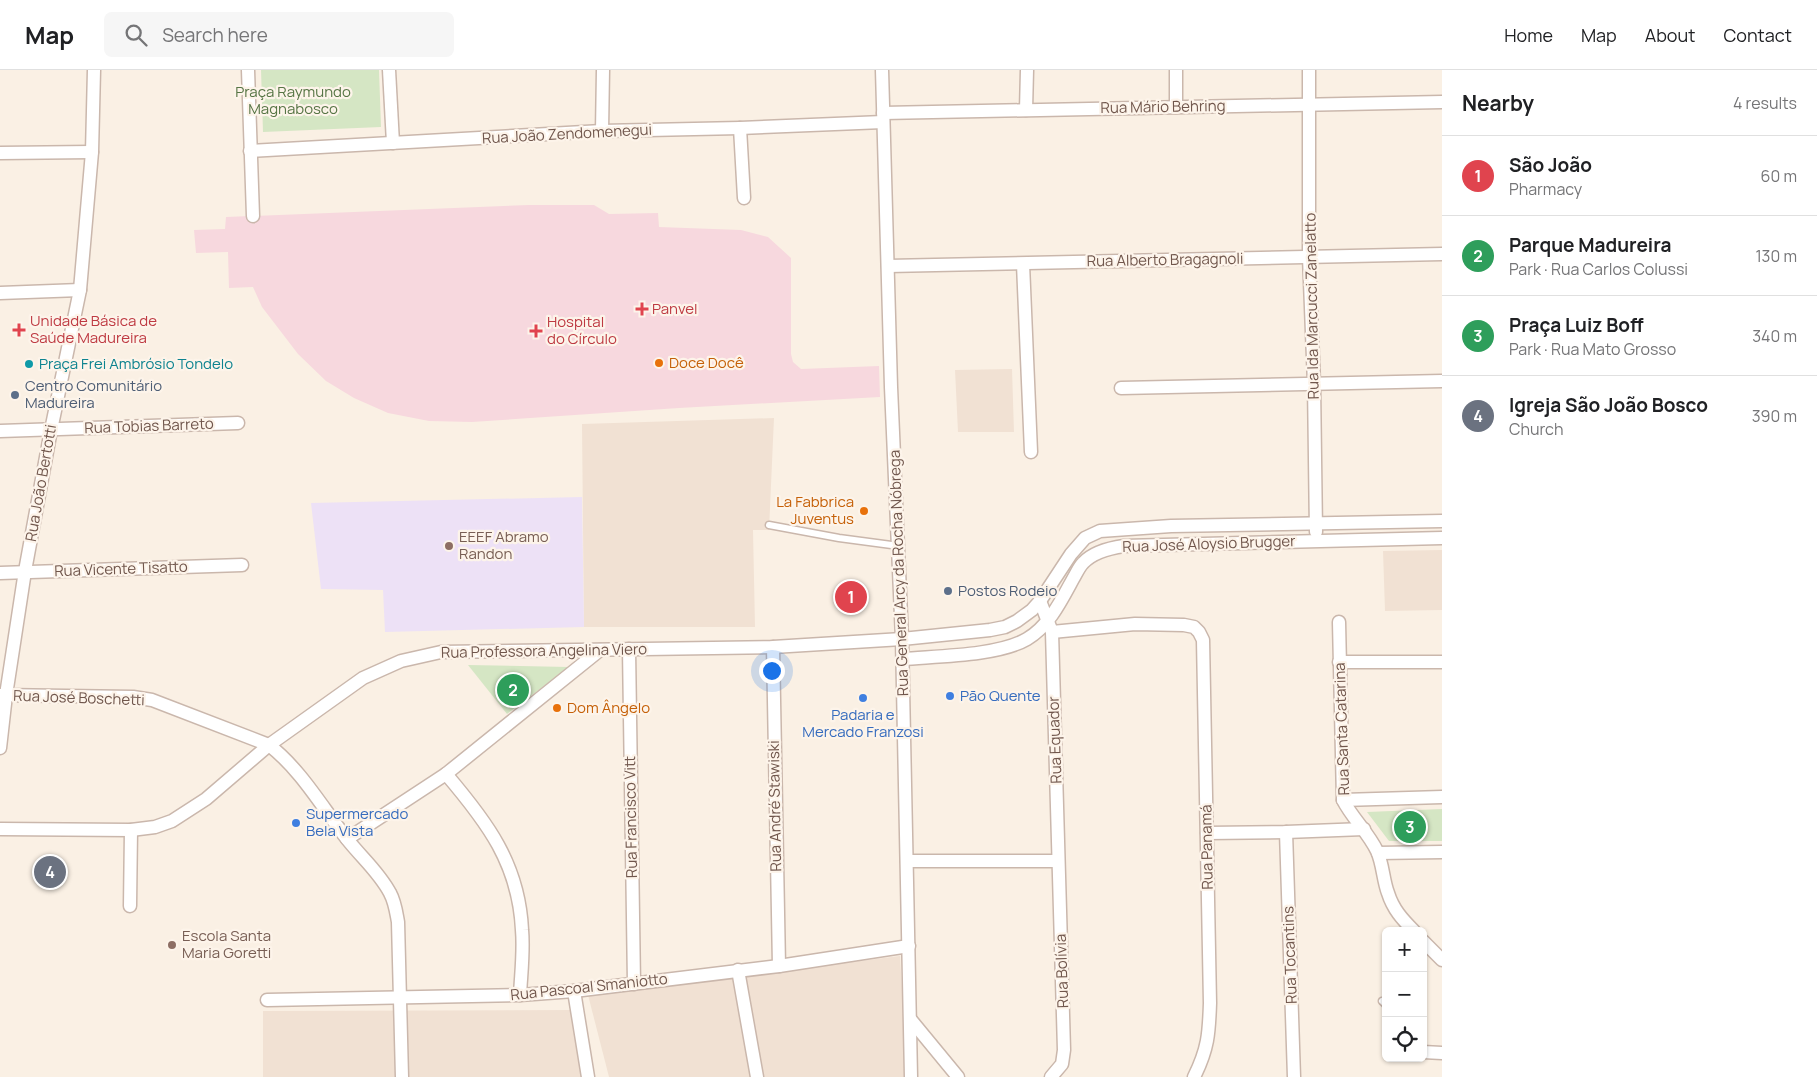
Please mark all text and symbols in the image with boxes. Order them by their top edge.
search box [104,12,454,57]
text: Map [25,18,74,51]
icon: search [122,21,150,49]
text: Search here [162,22,268,48]
text: Home [1504,23,1553,47]
text: Map [1581,23,1617,47]
text: About [1645,23,1695,47]
text: Contact [1723,23,1792,47]
park label: Praça Raymundo Magnabosco [235,81,351,119]
text: Nearby [1462,89,1534,117]
text: 4 results [1733,92,1797,114]
street label: Rua Mário Behring [1100,95,1226,118]
street label: Rua João Zendomenegui [481,119,653,148]
text: São João [1509,152,1592,178]
text: 1 [1474,165,1482,187]
text: 60 m [1761,165,1797,187]
text: Pharmacy [1509,178,1582,200]
street label: Rua Ida Marcucci Zanelatto [1299,212,1324,399]
text: Parque Madureira [1509,232,1672,258]
text: 2 [1473,245,1483,267]
text: 130 m [1755,245,1797,267]
street label: Rua Alberto Bragagnoli [1086,248,1244,271]
text: Park · Rua Carlos Colussi [1509,258,1688,280]
place label: Panvel [652,298,698,319]
marker: Panvel [636,303,648,315]
place label: Unidade Básica de Saúde Madureira [30,310,157,348]
place label: Hospital do Círculo [547,311,617,349]
text: Praça Luiz Boff [1509,312,1644,338]
marker: Unidade Básica de Saúde Madureira [12,323,26,337]
marker: Hospital do Círculo [529,324,543,338]
text: 3 [1473,325,1483,347]
text: 340 m [1752,325,1797,347]
text: Park · Rua Mato Grosso [1509,338,1676,360]
place label: Doce Docê [669,352,744,373]
place label: Praça Frei Ambrósio Tondelo [39,353,233,374]
marker: Doce Docê [653,357,665,369]
marker: Praça Frei Ambrósio Tondelo [23,358,35,370]
place label: Centro Comunitário Madureira [25,375,162,413]
marker: Centro Comunitário Madureira [9,389,21,401]
text: Igreja São João Bosco [1509,392,1708,418]
text: 4 [1473,405,1483,427]
text: 390 m [1752,405,1797,427]
street label: Rua Tobias Barreto [84,413,214,438]
text: Church [1509,418,1563,440]
street label: Rua João Bertotti [20,423,61,543]
street label: Rua General Arcy da Rocha Nóbrega [884,450,913,697]
place label: La Fabbrica Juventus [776,491,854,529]
marker: La Fabbrica Juventus [858,505,870,517]
place label: EEEF Abramo Randon [459,526,549,564]
street label: Rua José Aloysio Brugger [1122,530,1297,557]
marker: EEEF Abramo Randon [443,540,455,552]
street label: Rua Vicente Tisatto [54,556,188,581]
pin: 1 [835,578,867,616]
place label: Postos Rodeio [958,580,1058,601]
marker: Postos Rodeio [942,585,954,597]
street label: Rua Professora Angelina Viero [441,638,647,663]
your location [759,658,785,684]
street label: Rua Santa Catarina [1329,662,1354,796]
pin: 2 [497,671,529,709]
street label: Rua José Boschetti [13,685,145,710]
place label: Pão Quente [960,685,1041,706]
marker: Pão Quente [944,690,956,702]
marker: Padaria e Mercado Franzosi [857,692,869,704]
street label: Rua Equador [1042,695,1067,784]
place label: Dom Ângelo [567,697,650,718]
marker: Dom Ângelo [551,702,563,714]
place label: Padaria e Mercado Franzosi [802,704,924,742]
street label: Rua André Stawiski [763,740,786,872]
street label: Rua Francisco Vitt [619,756,642,878]
place label: Supermercado Bela Vista [306,803,408,841]
street label: Rua Panamá [1195,804,1218,890]
pin: 3 [1394,808,1426,846]
marker: Supermercado Bela Vista [290,817,302,829]
pin: 4 [34,853,66,891]
street label: Rua Tocantins [1277,906,1302,1004]
place label: Escola Santa Maria Goretti [182,925,271,963]
map controls [1382,927,1427,1062]
button: + [1382,927,1427,972]
street label: Rua Bolívia [1050,934,1073,1008]
marker: Escola Santa Maria Goretti [166,939,178,951]
street label: Rua Pascoal Smaniotto [509,968,669,1005]
button: − [1382,972,1427,1017]
button: locate [1382,1017,1427,1062]

